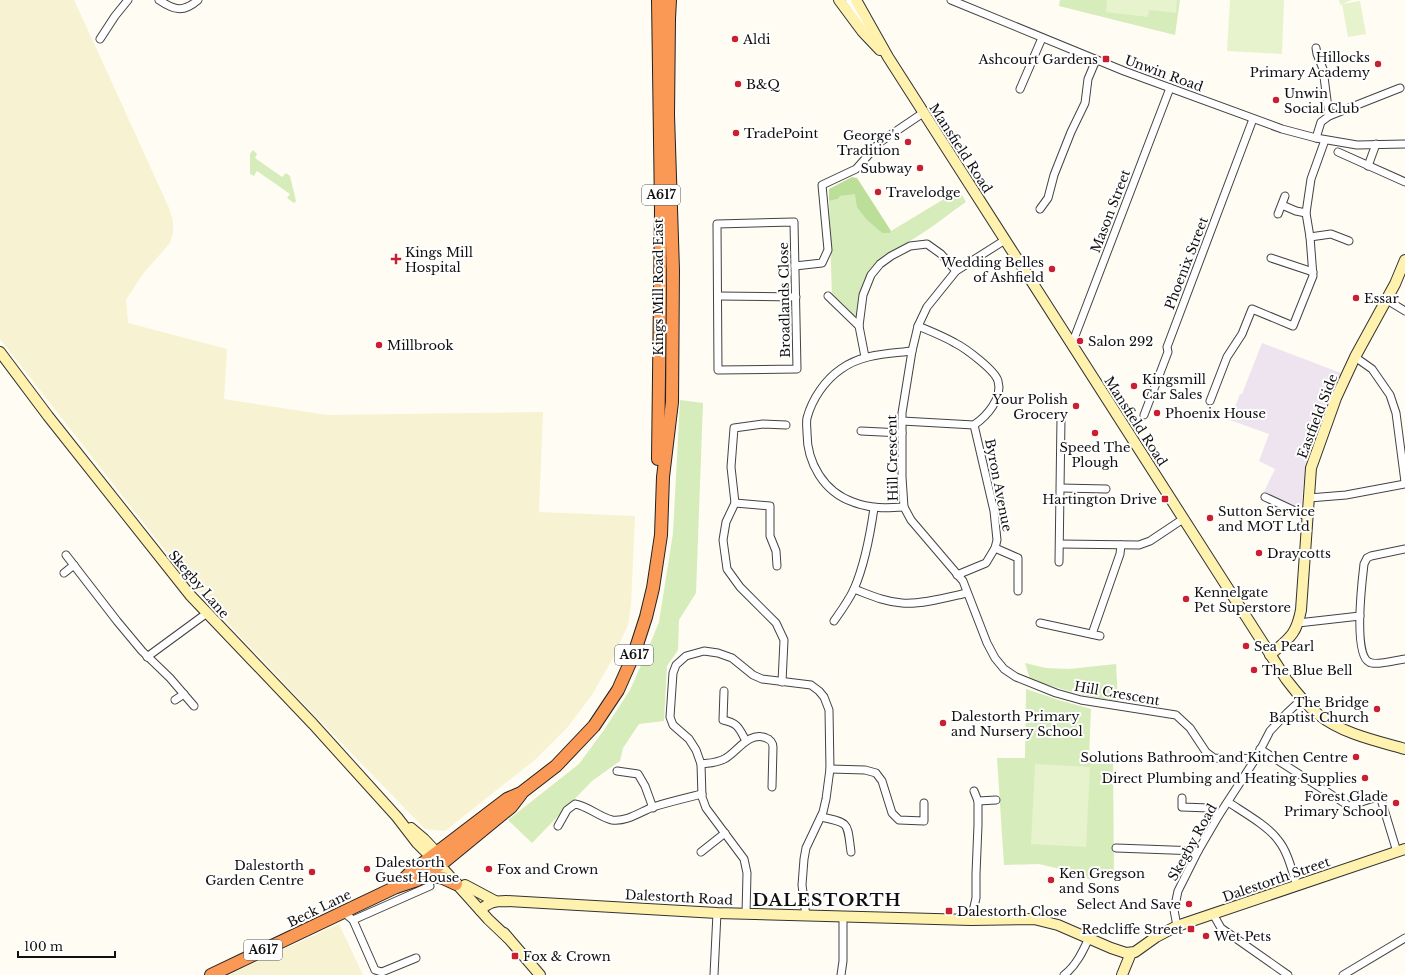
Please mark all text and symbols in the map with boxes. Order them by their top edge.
place label: Aldi [742,31,771,48]
marker: Aldi [730,34,740,44]
place label: Hillocks Primary Academy [1250,49,1371,81]
place label: Ashcourt Gardens [977,51,1098,68]
street label: Unwin Road [1122,51,1206,96]
marker: Ashcourt Gardens [1101,54,1111,64]
marker: Hillocks Primary Academy [1373,59,1383,69]
place label: B&Q [746,76,780,93]
marker: B&Q [733,79,743,89]
place label: Unwin Social Club [1284,85,1359,117]
marker: Unwin Social Club [1271,95,1281,105]
street label: Mansfield Road [925,100,996,196]
place label: TradePoint [744,125,818,142]
place label: George's Tradition [837,127,900,159]
marker: TradePoint [731,128,741,138]
marker: George's Tradition [903,137,913,147]
place label: Subway [860,160,913,177]
marker: Subway [915,163,925,173]
street label: Mason Street [1087,167,1134,255]
place label: Travelodge [886,184,960,201]
road number: A617 [642,185,680,205]
marker: Travelodge [873,187,883,197]
street label: Phoenix Street [1161,214,1212,312]
street label: Kings Mill Road East [650,218,667,356]
street label: Broadlands Close [775,242,794,358]
place label: Kings Mill Hospital [405,244,473,276]
marker: Kings Mill Hospital [390,253,402,265]
place label: Wedding Belles of Ashfield [940,254,1044,286]
marker: Wedding Belles of Ashfield [1047,264,1057,274]
place label: Essar [1364,290,1399,307]
marker: Essar [1351,293,1361,303]
place label: Salon 292 [1088,333,1153,350]
marker: Salon 292 [1075,336,1085,346]
place label: Millbrook [387,337,454,354]
marker: Millbrook [374,340,384,350]
place label: Kingsmill Car Sales [1142,371,1206,403]
street label: Eastfield Side [1294,372,1341,461]
street label: Mansfield Road [1100,373,1171,469]
marker: Kingsmill Car Sales [1129,381,1139,391]
place label: Your Polish Grocery [991,391,1069,423]
marker: Your Polish Grocery [1071,401,1081,411]
place label: Phoenix House [1165,405,1266,422]
marker: Phoenix House [1152,408,1162,418]
street label: Hill Crescent [883,414,902,502]
marker: Speed The Plough [1090,428,1100,438]
street label: Byron Avenue [981,437,1016,533]
place label: Speed The Plough [1060,439,1130,471]
place label: Hartington Drive [1042,491,1157,508]
marker: Hartington Drive [1160,494,1170,504]
place label: Sutton Service and MOT Ltd [1218,503,1315,535]
marker: Sutton Service and MOT Ltd [1205,513,1215,523]
place label: Draycotts [1267,545,1331,562]
street label: Skegby Lane [165,547,233,622]
marker: Draycotts [1254,548,1264,558]
place label: Kennelgate Pet Superstore [1194,584,1291,616]
marker: Kennelgate Pet Superstore [1181,594,1191,604]
place label: Sea Pearl [1254,638,1314,655]
marker: Sea Pearl [1241,641,1251,651]
road number: A617 [615,645,653,665]
place label: The Blue Bell [1262,662,1353,679]
marker: The Blue Bell [1249,665,1259,675]
street label: Hill Crescent [1073,678,1161,709]
place label: The Bridge Baptist Church [1269,694,1369,726]
marker: The Bridge Baptist Church [1372,704,1382,714]
place label: Dalestorth Primary and Nursery School [951,708,1083,740]
marker: Dalestorth Primary and Nursery School [938,718,948,728]
place label: Solutions Bathroom and Kitchen Centre [1081,749,1348,766]
marker: Solutions Bathroom and Kitchen Centre [1351,752,1361,762]
place label: Direct Plumbing and Heating Supplies [1101,770,1357,787]
marker: Direct Plumbing and Heating Supplies [1360,773,1370,783]
place label: Forest Glade Primary School [1284,788,1388,820]
marker: Forest Glade Primary School [1391,798,1401,808]
street label: Skegby Road [1164,800,1221,884]
street label: Dalestorth Street [1220,853,1332,906]
place label: Dalestorth Guest House [375,854,459,886]
place label: Dalestorth Garden Centre [205,857,304,889]
place label: Fox and Crown [497,861,598,878]
marker: Dalestorth Guest House [362,864,372,874]
marker: Fox and Crown [484,864,494,874]
place label: Ken Gregson and Sons [1059,865,1145,897]
marker: Dalestorth Garden Centre [307,867,317,877]
marker: Ken Gregson and Sons [1046,875,1056,885]
street label: Beck Lane [284,886,354,931]
street label: Dalestorth Road [625,886,734,909]
district label: DALESTORTH [752,890,902,911]
place label: Select And Save [1076,896,1181,913]
marker: Select And Save [1184,899,1194,909]
place label: Dalestorth Close [957,903,1067,920]
marker: Dalestorth Close [944,906,954,916]
place label: Redcliffe Street [1081,921,1183,938]
marker: Redcliffe Street [1186,924,1196,934]
place label: Wet Pets [1213,928,1271,945]
marker: Wet Pets [1201,931,1211,941]
scale bar [18,933,115,959]
text: 100 m [24,939,63,954]
road number: A617 [244,940,282,960]
place label: Fox & Crown [523,948,611,965]
marker: Fox & Crown [510,951,520,961]

